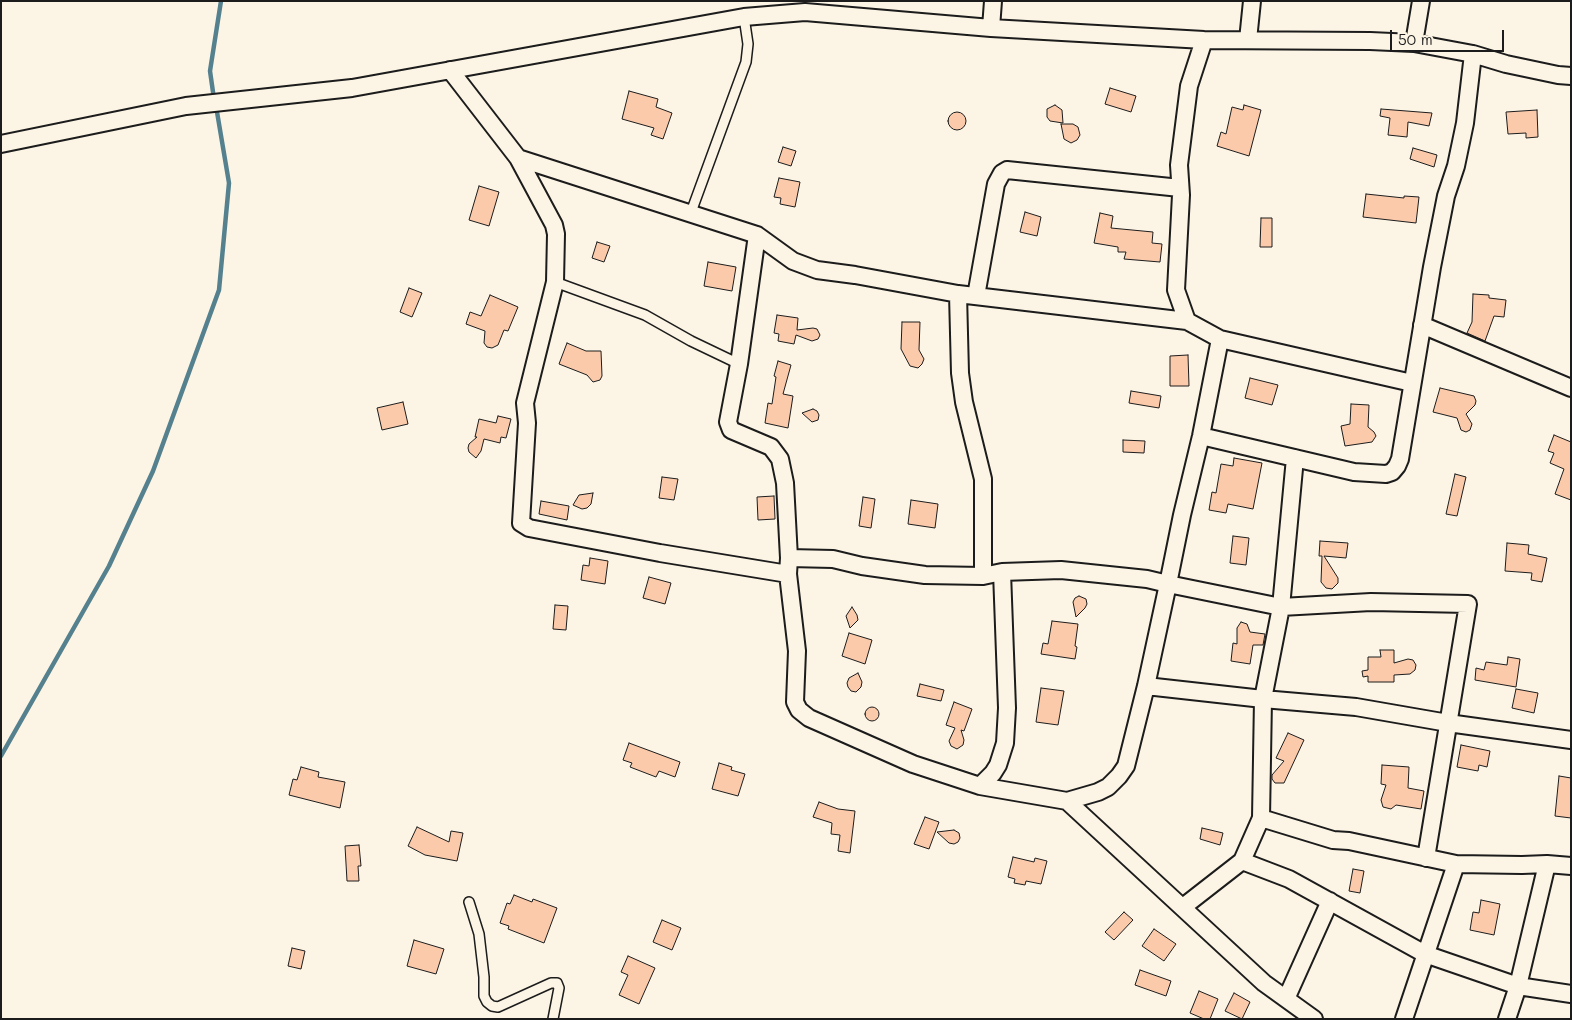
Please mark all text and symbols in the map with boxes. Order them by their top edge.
scale bar [1392,20,1506,52]
text: 50 m [1398,29,1433,49]

